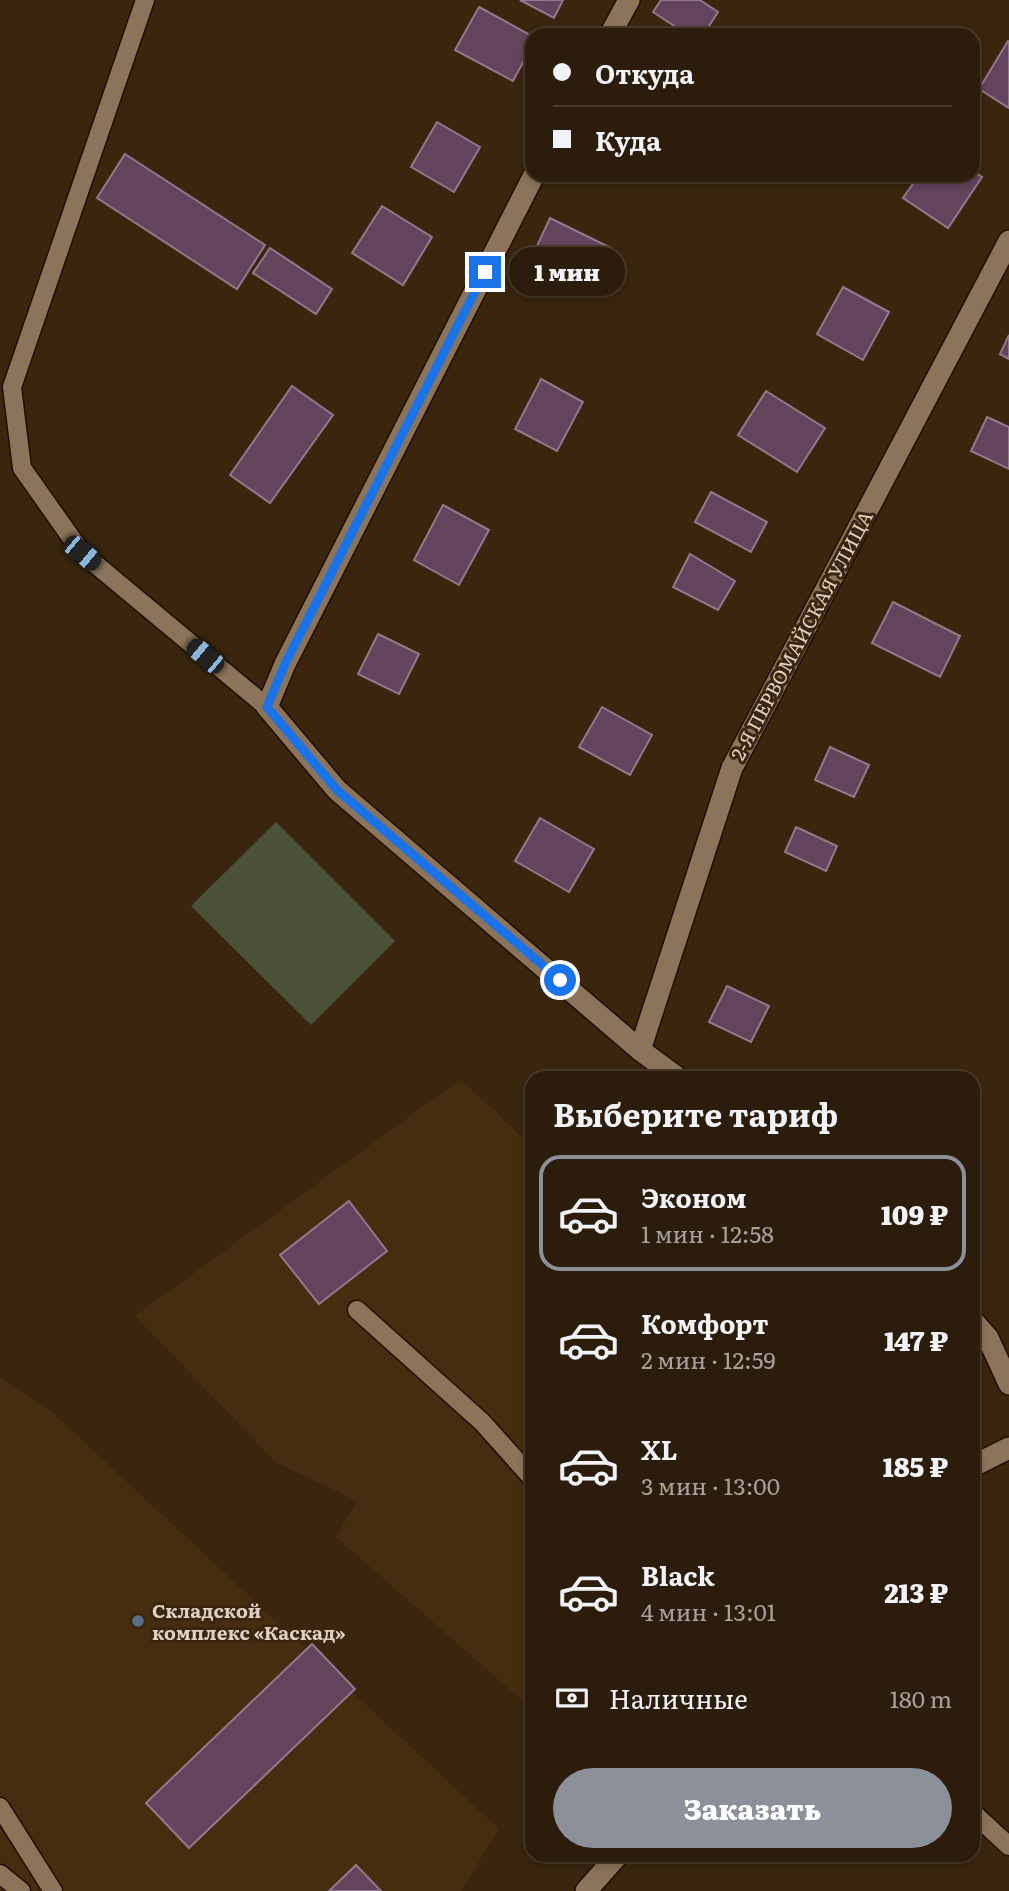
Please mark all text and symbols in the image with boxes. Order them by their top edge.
text: Откуда [595,53,694,92]
text: Куда [595,120,661,159]
callout: 1 мин [510,247,625,296]
text: 1 мин [534,254,600,288]
route end [469,256,501,288]
street label: 2-Я ПЕРВОМАЙСКАЯ УЛИЦА [723,505,879,765]
car [60,531,105,575]
car [183,634,228,678]
route start [544,964,576,996]
text: Выберите тариф [553,1089,838,1137]
text: Эконом [641,1177,746,1216]
icon: car [557,1182,620,1245]
text: 109 ₽ [881,1194,948,1233]
text: 1 мин · 12:58 [641,1216,774,1250]
text: Комфорт [641,1303,768,1342]
icon: car [557,1308,620,1371]
text: 147 ₽ [884,1320,948,1359]
text: 2 мин · 12:59 [641,1342,775,1376]
text: XL [641,1429,678,1468]
icon: car [557,1434,620,1497]
text: 185 ₽ [883,1446,948,1485]
text: 3 мин · 13:00 [641,1468,780,1502]
text: Black [641,1555,715,1594]
icon: car [557,1560,620,1623]
text: 213 ₽ [884,1572,948,1611]
text: 4 мин · 13:01 [641,1594,776,1628]
place label: Складской комплекс «Каскад» [152,1596,346,1646]
marker: Складской комплекс «Каскад» [130,1613,146,1629]
text: Наличные [609,1678,748,1717]
icon: cash [553,1679,591,1717]
text: 180 m [890,1681,952,1715]
button: Заказать [553,1768,952,1848]

